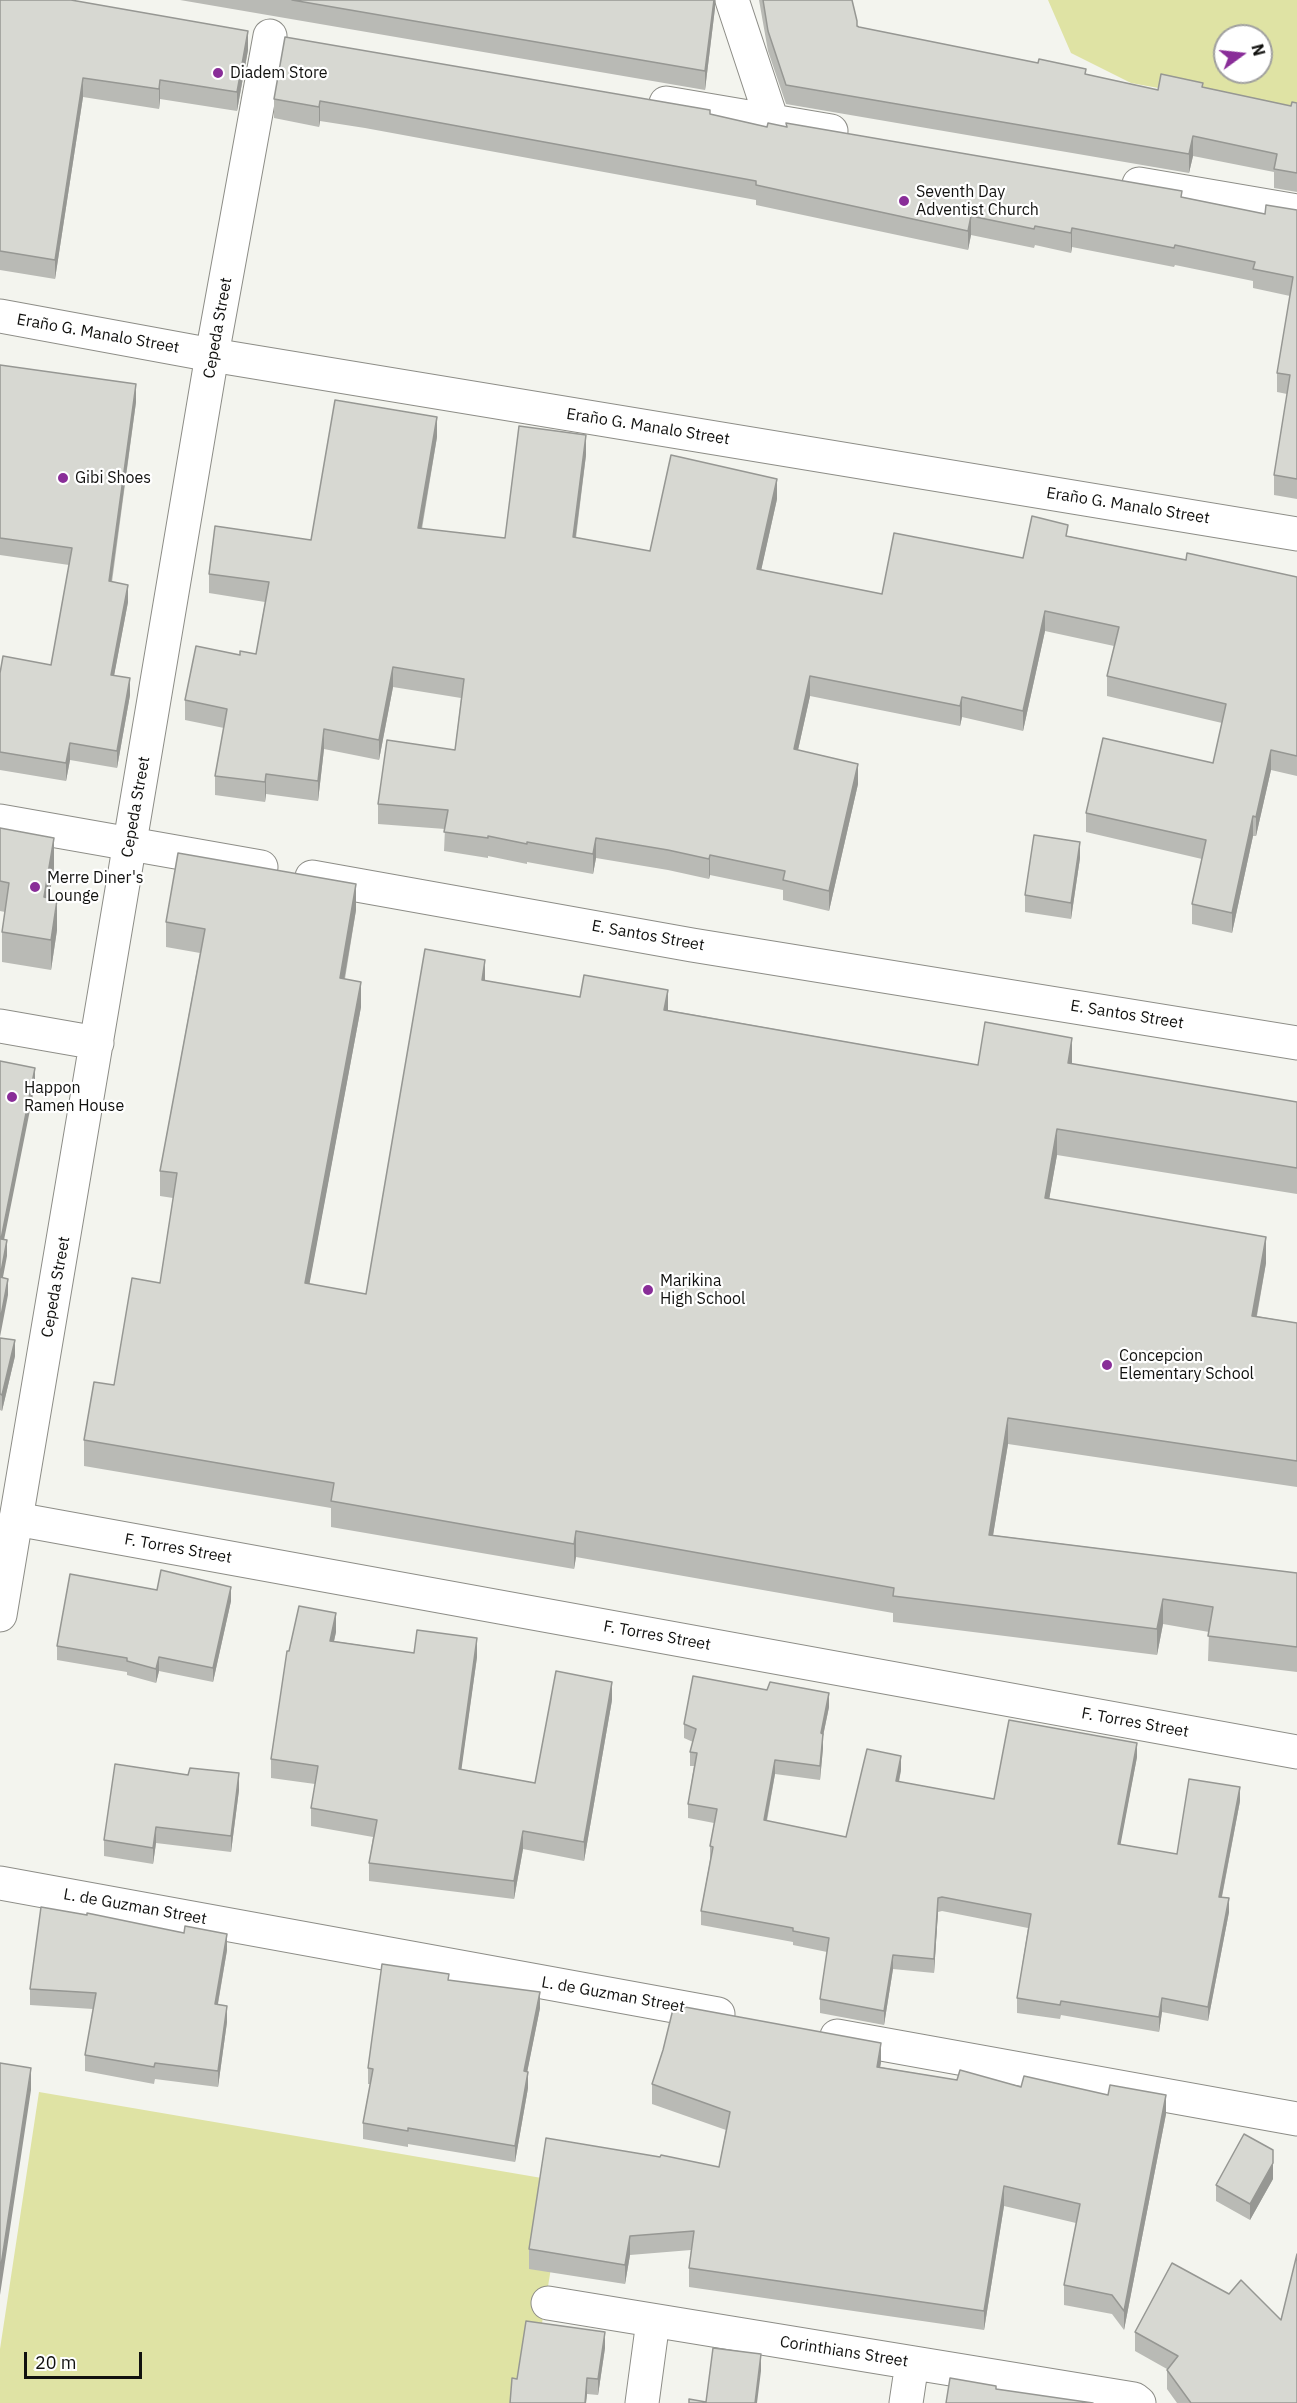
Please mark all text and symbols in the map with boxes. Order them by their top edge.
north arrow [1213,24,1273,84]
text: N [1247,42,1270,58]
place label: Diadem Store [230,63,327,83]
marker: Diadem Store [211,66,225,80]
place label: Seventh Day Adventist Church [916,182,1039,220]
marker: Seventh Day Adventist Church [897,194,911,208]
street label: Cepeda Street [200,276,236,380]
street label: Eraño G. Manalo Street [15,310,181,358]
street label: Eraño G. Manalo Street [565,405,731,449]
place label: Gibi Shoes [75,468,151,488]
marker: Gibi Shoes [56,471,70,485]
street label: Eraño G. Manalo Street [1045,484,1211,528]
street label: Cepeda Street [118,755,154,859]
place label: Merre Diner's Lounge [47,868,144,906]
marker: Merre Diner's Lounge [28,880,42,894]
street label: E. Santos Street [590,917,706,955]
street label: E. Santos Street [1069,997,1185,1033]
place label: Happon Ramen House [24,1078,124,1116]
marker: Happon Ramen House [5,1090,19,1104]
street label: Cepeda Street [38,1235,74,1339]
place label: Marikina High School [660,1271,745,1309]
marker: Marikina High School [641,1283,655,1297]
place label: Concepcion Elementary School [1119,1346,1254,1384]
marker: Concepcion Elementary School [1100,1358,1114,1372]
street label: F. Torres Street [123,1530,233,1568]
street label: F. Torres Street [602,1617,712,1655]
street label: F. Torres Street [1080,1704,1190,1742]
street label: L. de Guzman Street [62,1885,208,1929]
street label: L. de Guzman Street [540,1973,686,2017]
street label: Corinthians Street [778,2332,910,2372]
scale bar [27,2340,146,2378]
text: 20 m [35,2351,77,2374]

